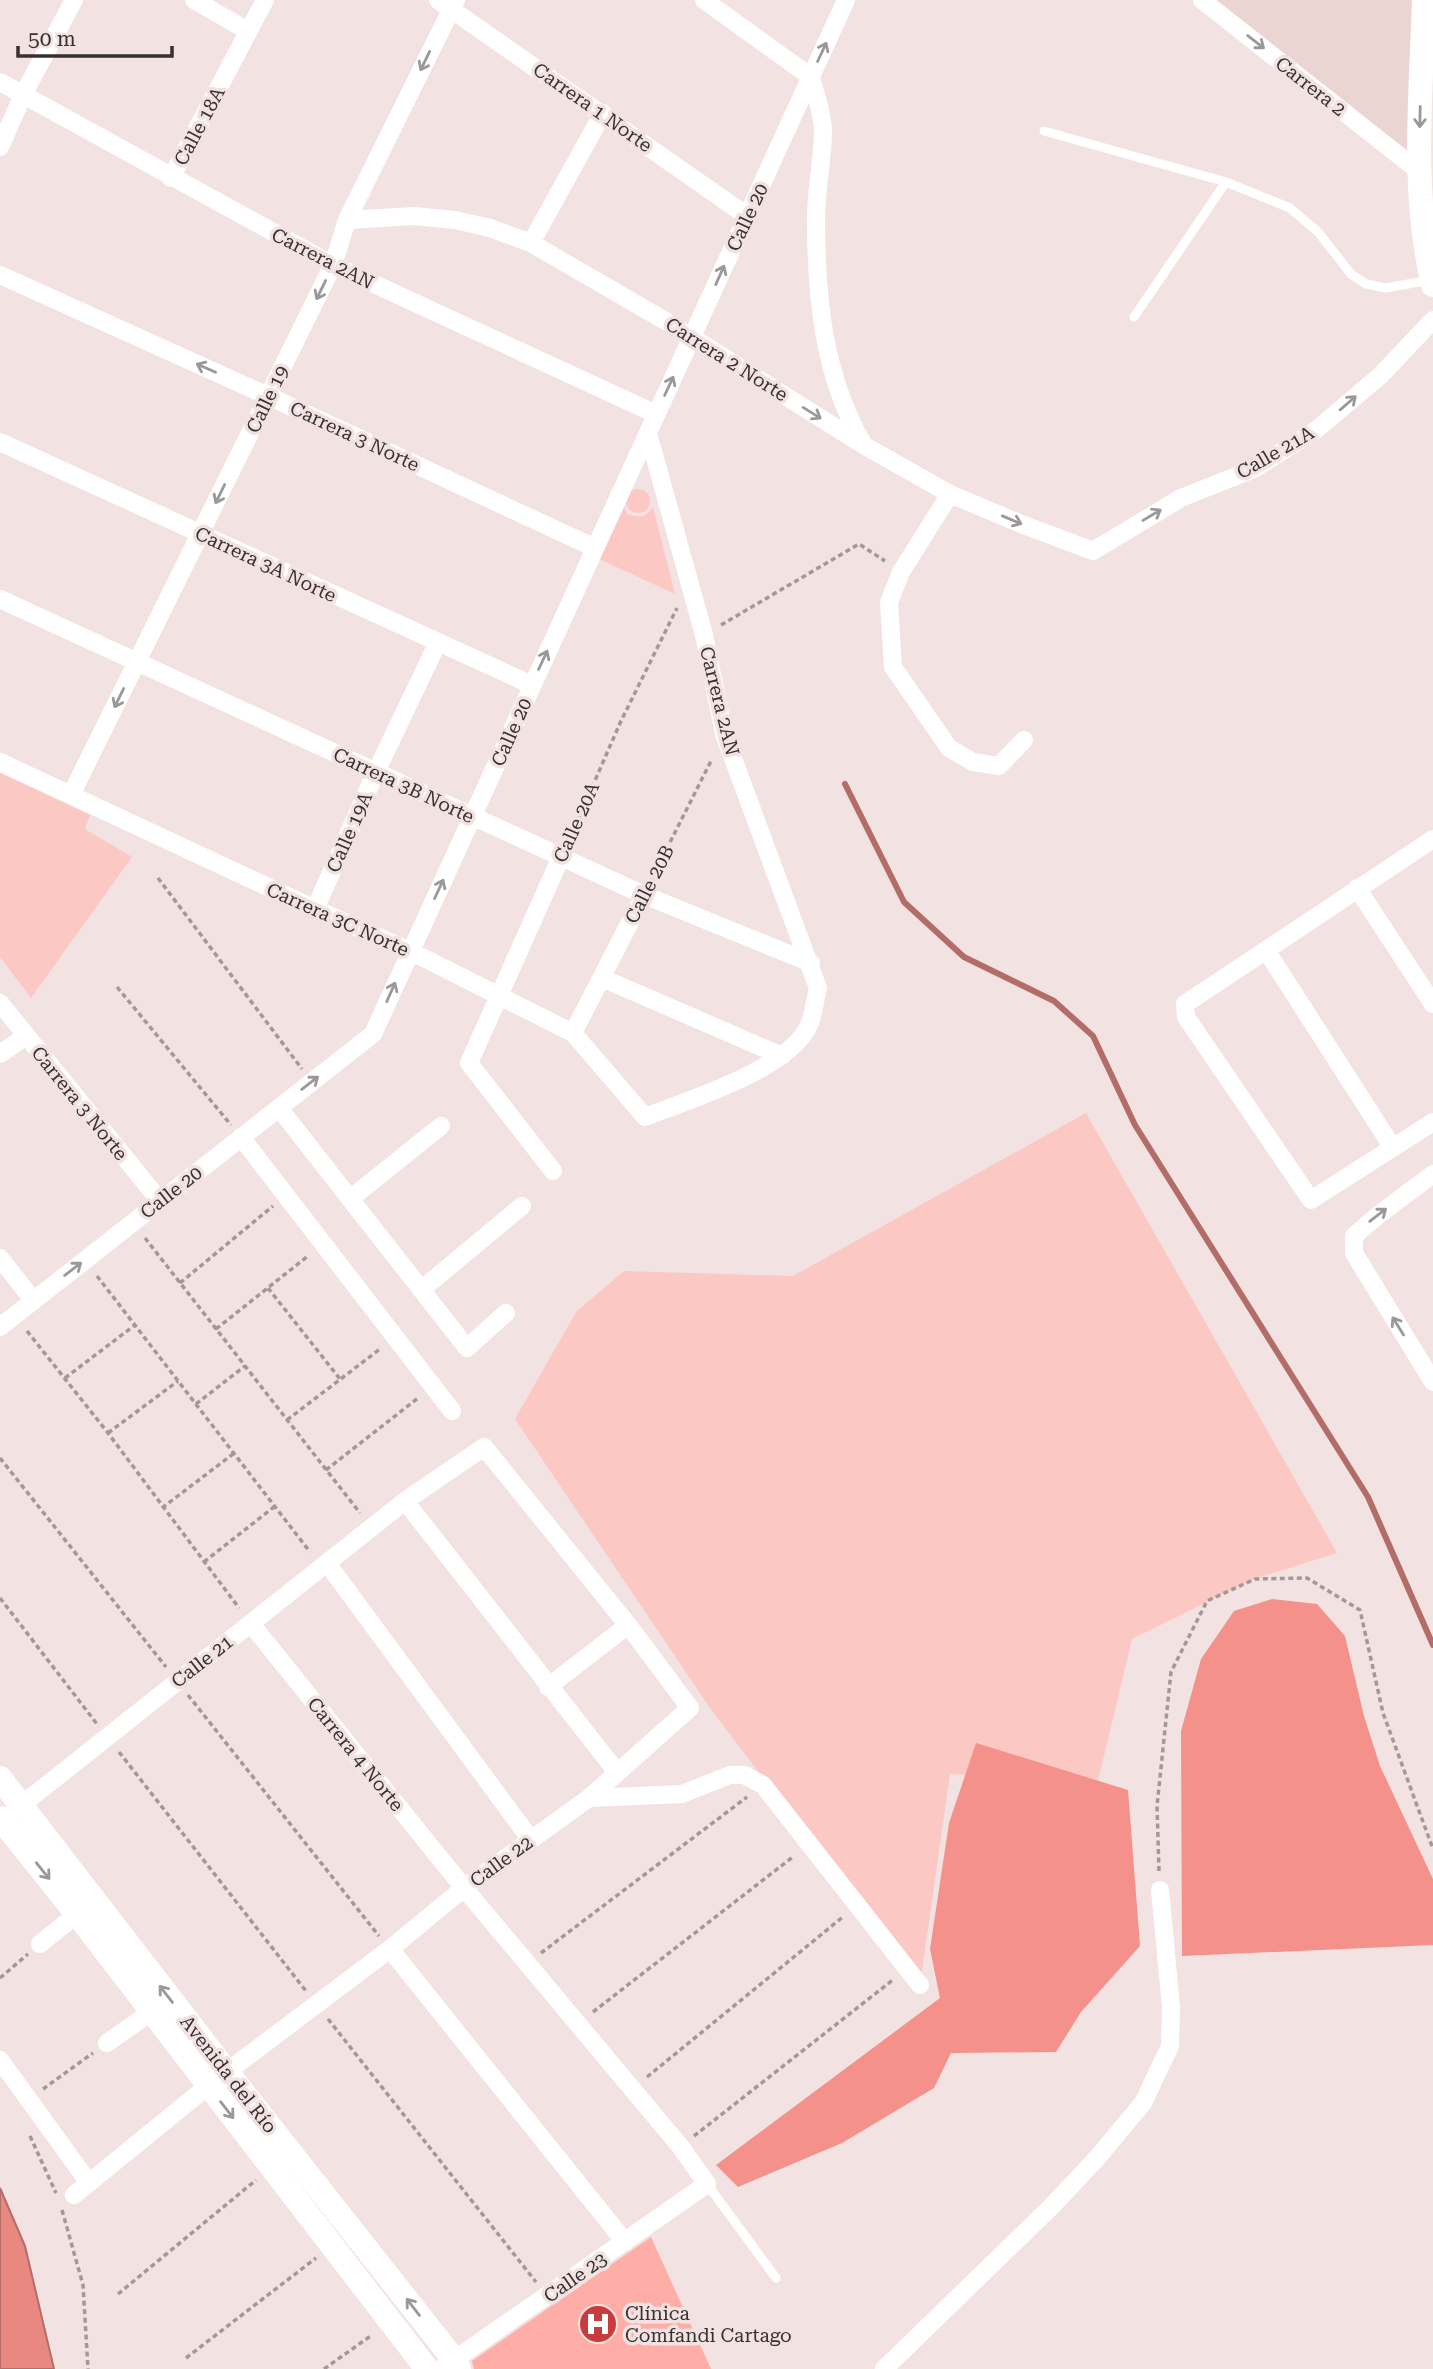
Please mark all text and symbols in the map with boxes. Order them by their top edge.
scale bar [18,14,172,58]
text: 50 m [28,27,76,51]
one-way arrow [1246,35,1264,50]
one-way arrow [816,42,829,63]
one-way arrow [418,50,432,71]
street label: Carrera 2 [1271,52,1351,121]
street label: Carrera 1 Norte [529,58,657,157]
street label: Calle 18A [169,82,230,169]
one-way arrow [1413,105,1427,128]
street label: Calle 20 [722,180,773,255]
street label: Carrera 2AN [268,223,378,294]
one-way arrow [714,265,727,286]
one-way arrow [313,279,327,300]
street label: Carrera 2 Norte [661,313,792,406]
one-way arrow [196,361,217,374]
street label: Calle 19 [241,362,294,437]
one-way arrow [663,376,676,397]
one-way arrow [1339,395,1357,411]
street label: Carrera 3 Norte [286,396,423,476]
one-way arrow [801,406,821,420]
street label: Calle 21A [1232,421,1319,484]
one-way arrow [213,483,227,504]
one-way arrow [1141,508,1161,522]
one-way arrow [1000,515,1022,528]
street label: Carrera 3A Norte [191,522,340,607]
street label: Carrera 2AN [695,644,744,758]
one-way arrow [537,650,551,671]
one-way arrow [112,687,126,708]
street label: Calle 20 [486,695,537,770]
street label: Carrera 3B Norte [330,743,478,828]
street label: Calle 20A [549,778,605,866]
street label: Calle 19A [322,788,378,876]
street label: Calle 20B [620,841,679,927]
street label: Carrera 3C Norte [263,878,413,961]
one-way arrow [433,879,446,900]
one-way arrow [385,982,398,1004]
street label: Carrera 3 Norte [27,1042,133,1165]
one-way arrow [300,1076,318,1091]
street label: Calle 20 [136,1161,207,1224]
one-way arrow [1369,1207,1387,1223]
one-way arrow [63,1262,82,1277]
one-way arrow [1391,1316,1405,1336]
street label: Calle 21 [167,1630,238,1693]
street label: Carrera 4 Norte [303,1693,409,1816]
street label: Calle 22 [465,1831,537,1892]
one-way arrow [35,1862,51,1880]
one-way arrow [159,1985,174,2003]
street label: Avenida del Río [175,2011,282,2138]
one-way arrow [219,2100,234,2118]
street label: Calle 23 [539,2247,611,2308]
one-way arrow [405,2299,420,2317]
place label: Clínica Comfandi Cartago [625,2302,792,2347]
hospital icon: Clínica Comfandi Cartago [577,2303,619,2345]

